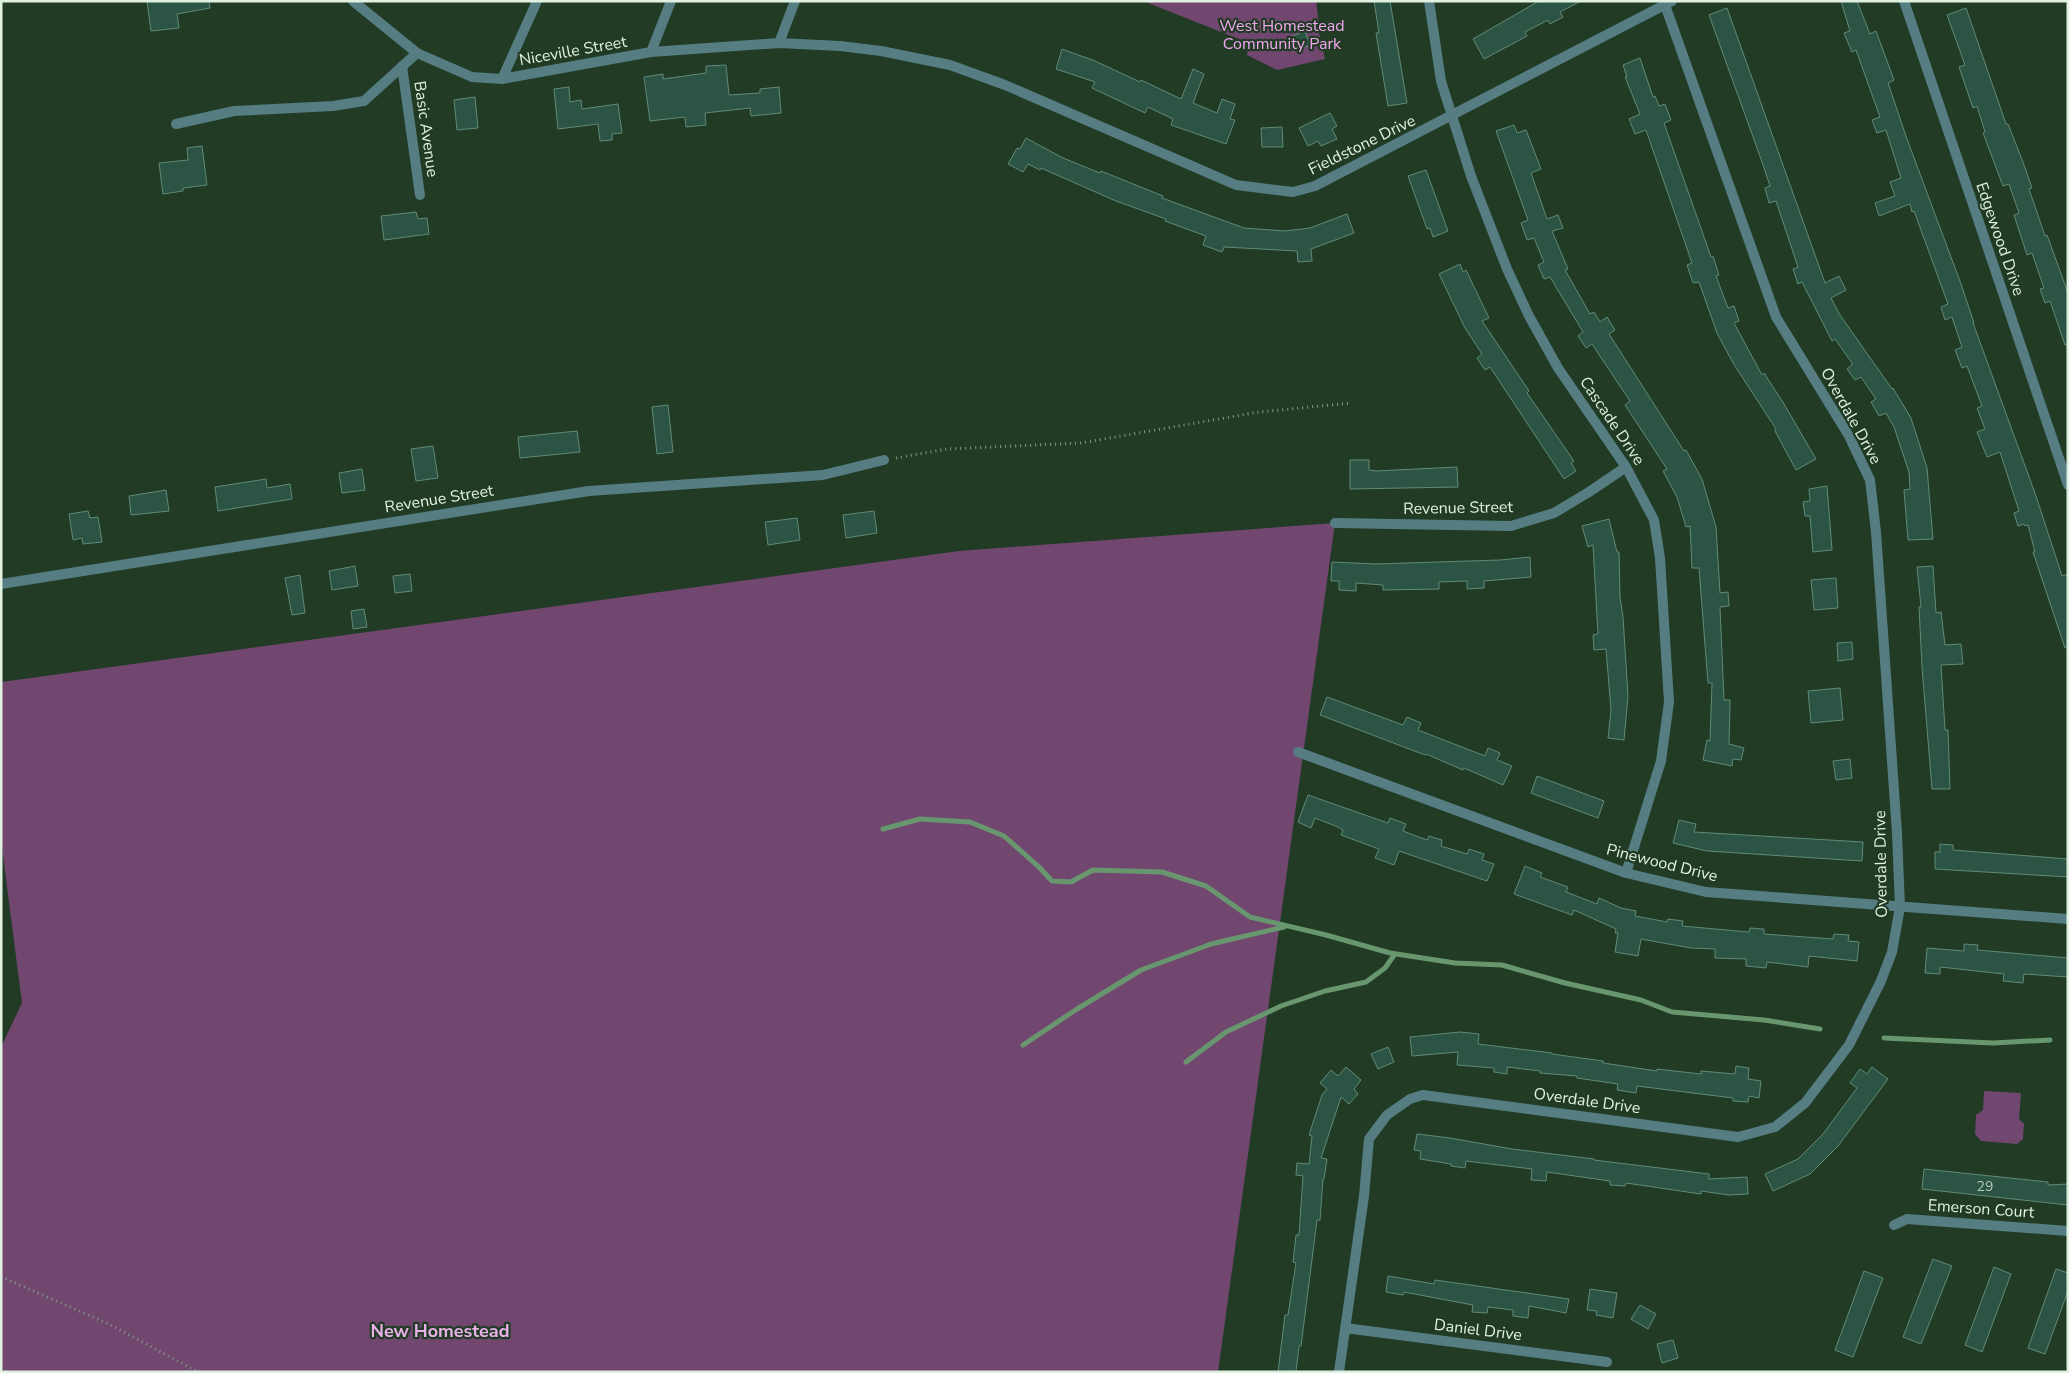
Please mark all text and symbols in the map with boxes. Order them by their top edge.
park label: West Homestead Community Park [1219,15,1345,55]
street label: Niceville Street [517,31,629,71]
street label: Basic Avenue [408,80,444,178]
street label: Fieldstone Drive [1305,110,1419,180]
street label: Edgewood Drive [1970,179,2030,299]
street label: Overdale Drive [1815,364,1887,468]
street label: Cascade Drive [1574,372,1650,470]
street label: Revenue Street [383,479,495,518]
street label: Revenue Street [1403,496,1514,520]
street label: Overdale Drive [1869,810,1893,918]
street label: Pinewood Drive [1604,839,1720,887]
street label: Overdale Drive [1532,1083,1642,1119]
house number: 29 [1977,1177,1993,1196]
street label: Emerson Court [1927,1194,2035,1224]
street label: Daniel Drive [1433,1314,1523,1346]
district label: New Homestead [370,1319,510,1343]

